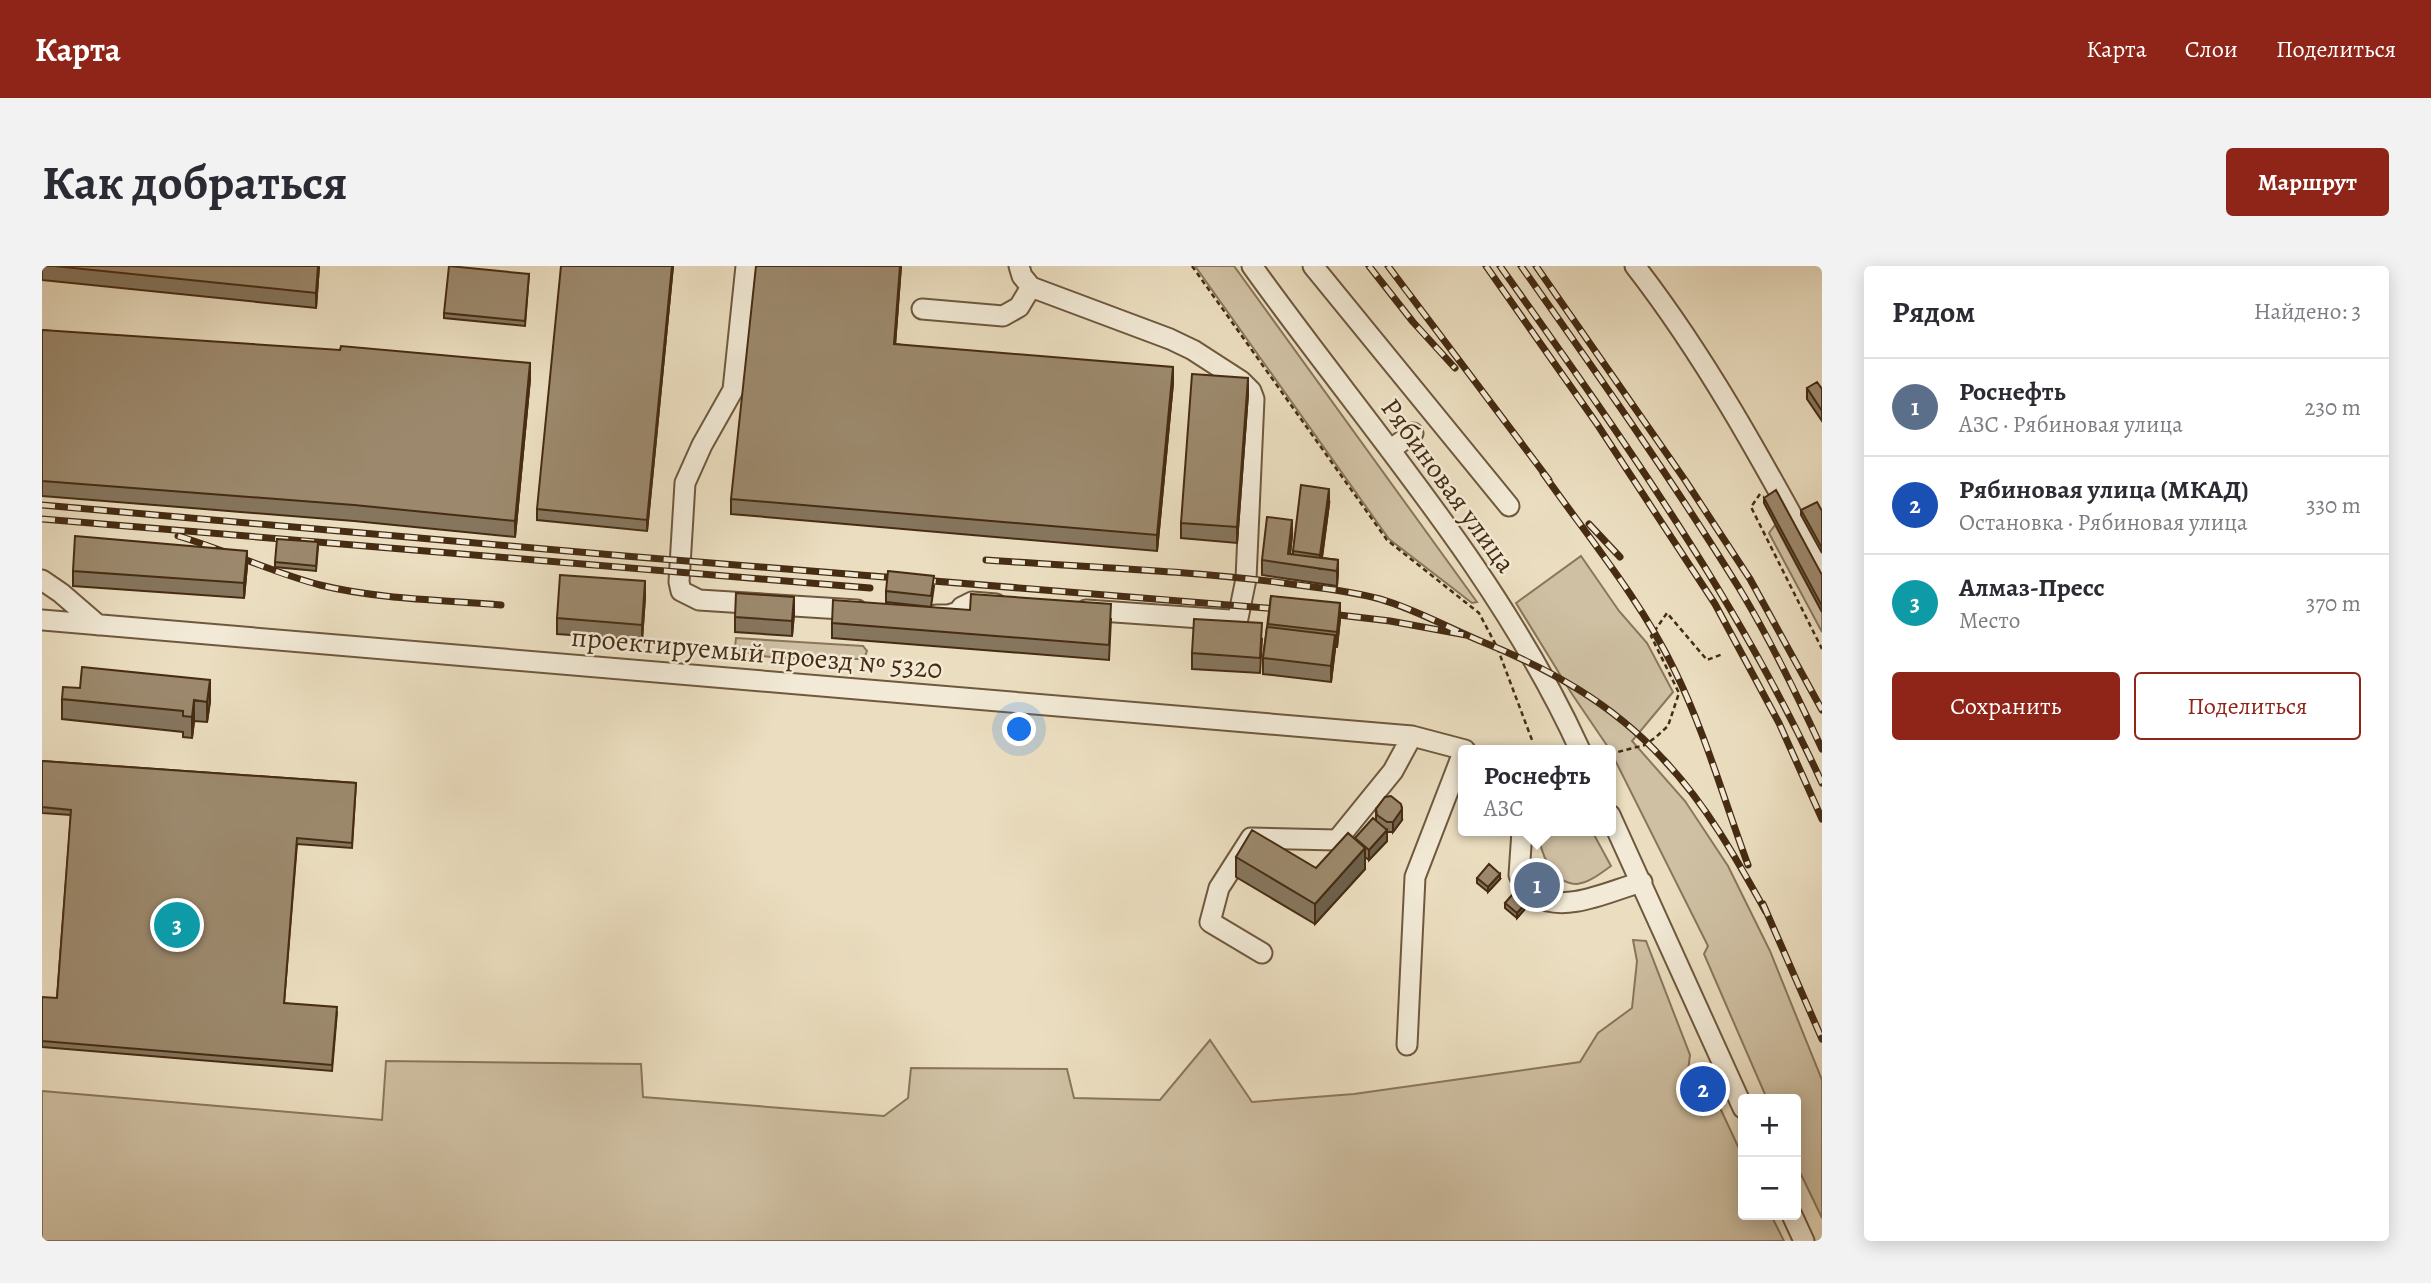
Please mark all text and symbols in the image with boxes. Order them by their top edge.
text: Карта [35,27,121,72]
text: Карта [2086,33,2147,65]
text: Слои [2185,33,2238,65]
text: Поделиться [2276,33,2396,65]
button: Маршрут [2226,148,2389,216]
text: Как добраться [42,149,348,216]
text: Рядом [1892,292,1975,332]
text: Найдено: 3 [2254,296,2361,327]
text: Роснефть [1959,374,2066,409]
street label: Рябиновая улица [1372,391,1525,581]
text: 1 [1911,392,1919,423]
text: 230 m [2305,392,2361,423]
text: АЗС · Рябиновая улица [1959,409,2183,440]
text: Рябиновая улица (МКАД) [1959,472,2249,507]
text: 2 [1909,490,1921,521]
text: 330 m [2306,490,2361,521]
text: Остановка · Рябиновая улица [1959,507,2248,538]
text: Алмаз-Пресс [1959,570,2105,605]
text: 3 [1910,588,1920,619]
text: 370 m [2306,588,2361,619]
text: Место [1959,605,2020,636]
street label: проектируемый проезд № 5320 [570,618,944,688]
button: Сохранить [1892,672,2120,740]
button: Поделиться [2134,672,2361,740]
your location [1002,712,1036,746]
popup [1458,745,1616,836]
text: Роснефть [1484,758,1590,793]
text: АЗС [1484,793,1524,824]
pin: 1 [1514,859,1560,911]
pin: 3 [154,899,200,951]
pin: 2 [1680,1063,1726,1115]
map controls [1738,1094,1801,1220]
button: + [1738,1094,1801,1157]
button: − [1738,1157,1801,1220]

